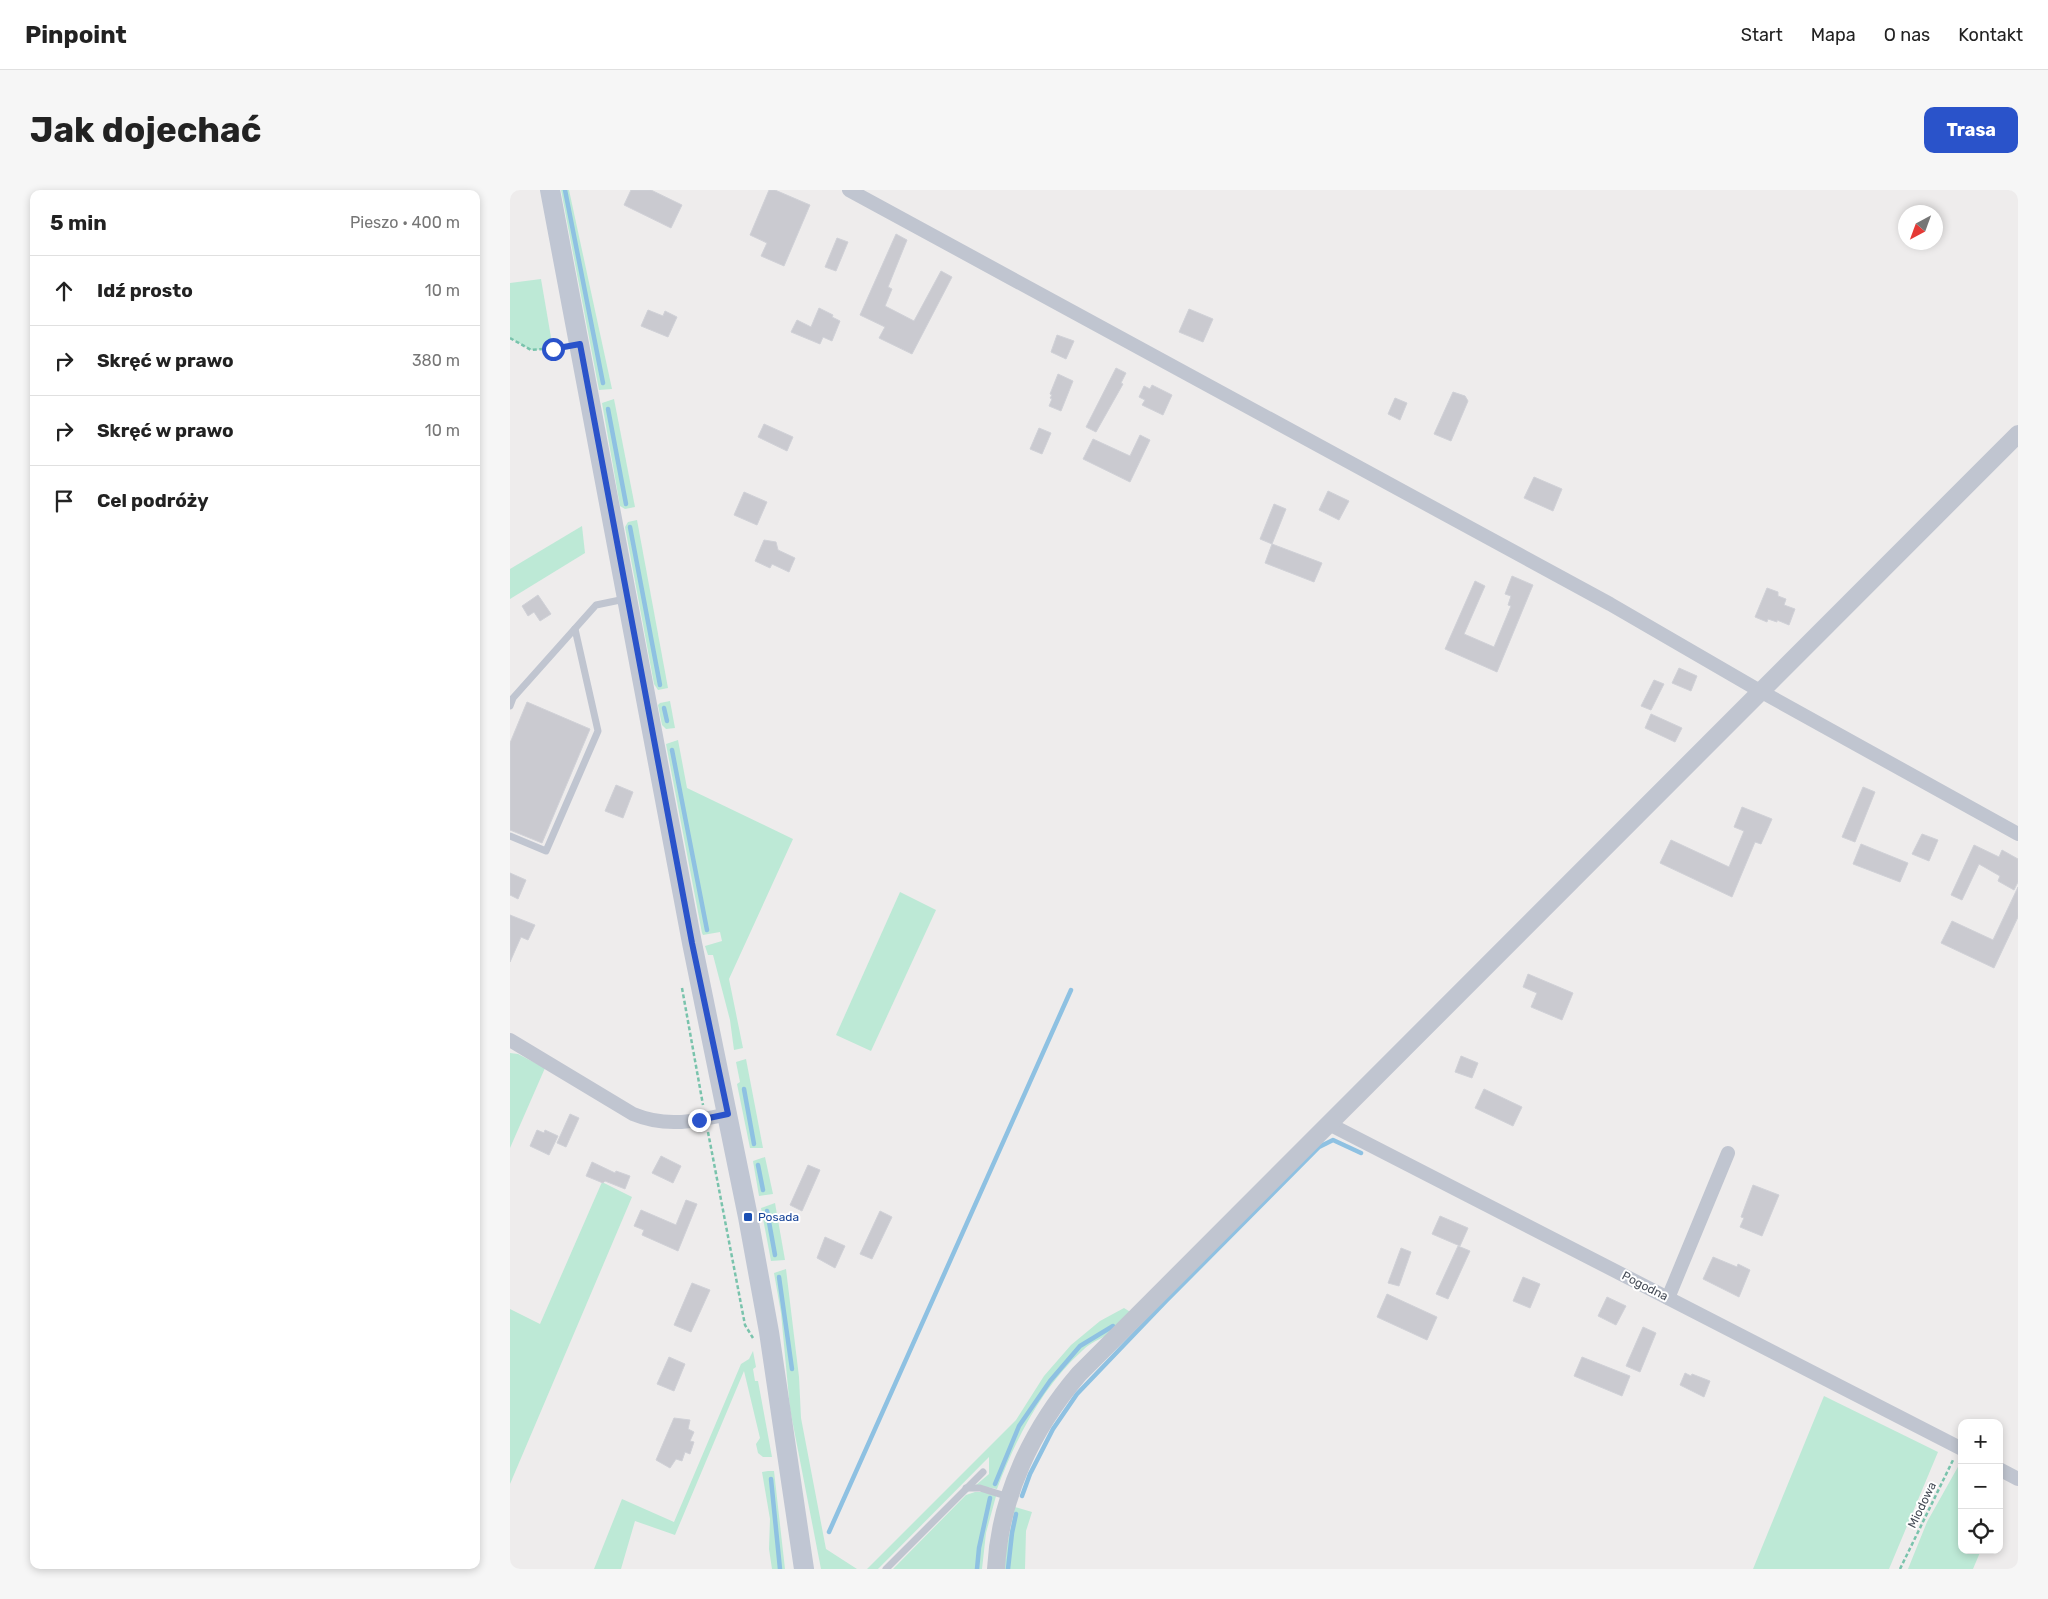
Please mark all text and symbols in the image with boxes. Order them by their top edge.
text: Pinpoint [25,21,127,49]
text: Start [1741,24,1783,46]
text: Mapa [1811,24,1856,46]
text: O nas [1884,24,1930,46]
text: Kontakt [1958,24,2023,46]
button: Trasa [1924,107,2018,153]
text: Jak dojechać [30,109,261,151]
north arrow [1898,205,1943,250]
text: 5 min [50,210,107,235]
text: Pieszo · 400 m [350,213,460,232]
icon: ahead [50,277,78,305]
text: Idź prosto [97,279,193,302]
text: 10 m [425,281,460,300]
route start [542,338,565,361]
icon: right [50,347,78,375]
text: Skręć w prawo [97,349,234,372]
text: 380 m [412,351,460,370]
icon: right [50,417,78,445]
text: Skręć w prawo [97,419,234,442]
text: 10 m [425,421,460,440]
icon: arrive [50,487,78,515]
text: Cel podróży [97,489,209,512]
route end [688,1109,711,1132]
place label: Posada [758,1210,799,1224]
marker: Posada [742,1211,754,1223]
street label: Pogodna [1620,1269,1670,1303]
map controls [1958,1419,2003,1554]
button: + [1958,1419,2003,1464]
button: − [1958,1464,2003,1509]
street label: Miodowa [1905,1480,1939,1530]
button: locate [1958,1509,2003,1554]

